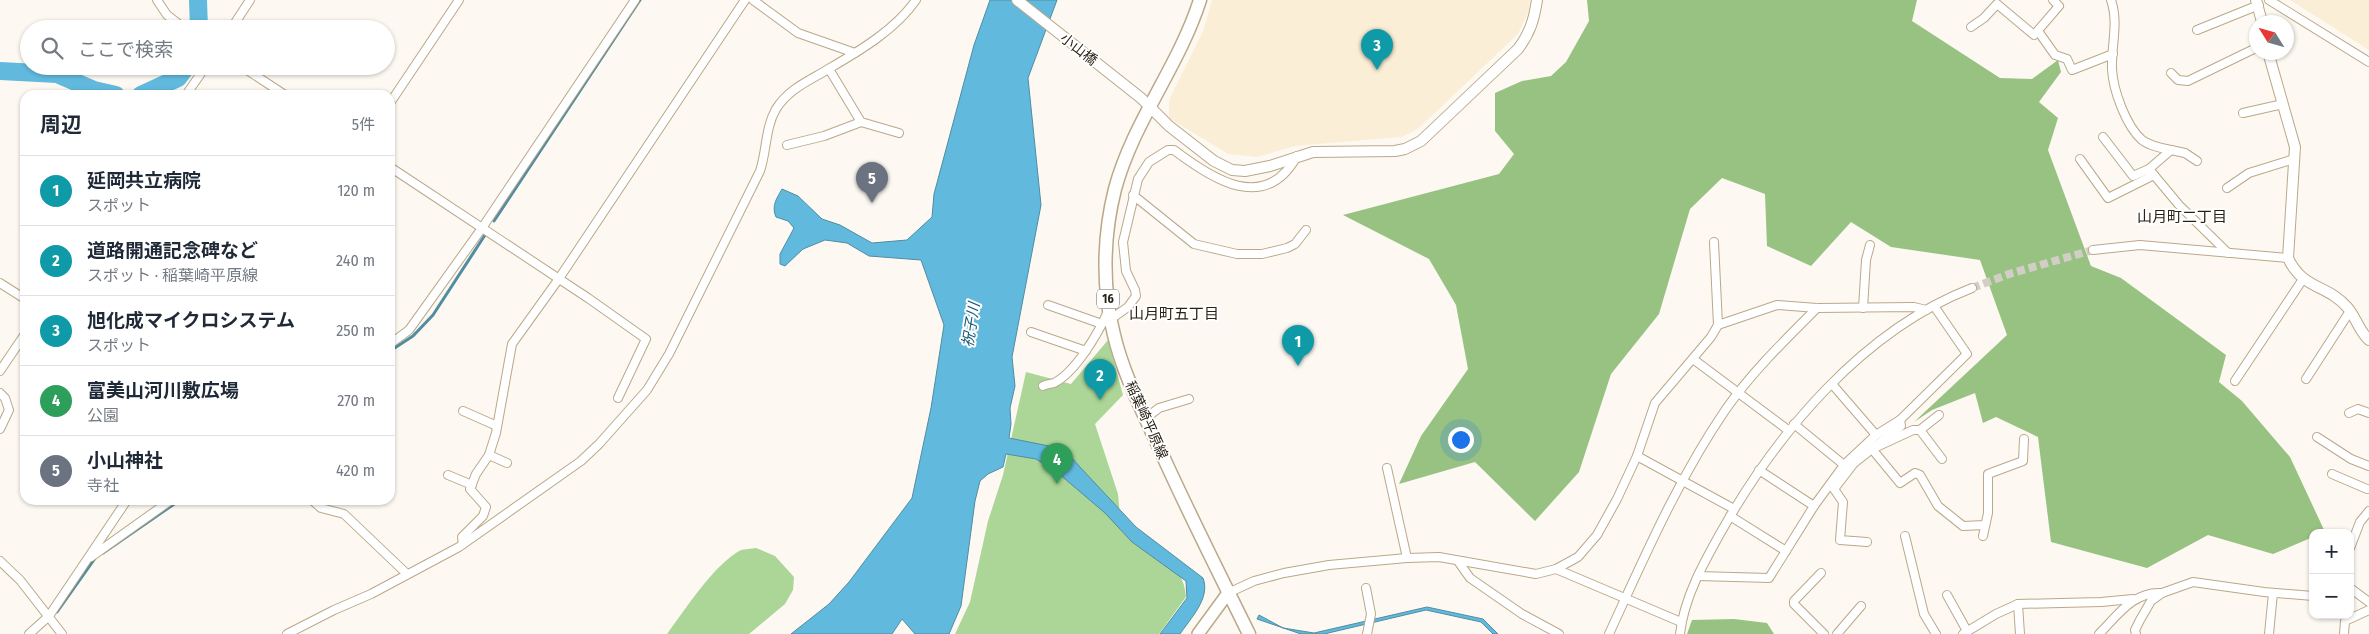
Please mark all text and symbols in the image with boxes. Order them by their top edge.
north arrow [2249,15,2294,60]
search box [20,20,395,75]
pin: 3 [1361,29,1393,70]
street label: 小山橋 [1057,30,1100,69]
icon: search [38,34,66,62]
text: ここで検索 [78,38,173,61]
text: 周辺 [40,112,82,138]
text: 5件 [352,115,375,134]
pin: 5 [856,162,888,203]
text: 延岡共立病院 [87,169,201,192]
text: 1 [53,181,59,200]
text: 120 m [337,181,375,200]
text: スポット [87,196,151,215]
district label: 山月町二丁目 [2137,208,2227,226]
text: 道路開通記念碑など [87,239,258,262]
text: 2 [52,251,60,270]
text: 240 m [336,251,375,270]
text: スポット · 稲葉崎平原線 [87,266,258,285]
road number: 16 [1097,290,1119,308]
water label: 祝子川 [959,299,984,349]
district label: 山月町五丁目 [1129,305,1219,323]
text: 旭化成マイクロシステム [87,309,295,332]
text: 3 [52,321,60,340]
text: 250 m [336,321,375,340]
pin: 1 [1282,325,1314,366]
text: スポット [87,336,151,355]
pin: 2 [1084,359,1116,400]
street label: 稲葉崎平原線 [1122,378,1171,462]
text: 富美山河川敷広場 [87,379,239,402]
text: 4 [52,391,60,410]
text: 270 m [337,391,375,410]
text: 公園 [87,406,119,425]
your location [1448,427,1474,453]
pin: 4 [1041,443,1073,484]
text: 小山神社 [87,449,163,472]
text: 5 [52,461,60,480]
text: 420 m [336,461,375,480]
text: 寺社 [87,476,119,495]
map controls [2309,529,2354,619]
button: + [2309,529,2354,574]
button: − [2309,574,2354,619]

